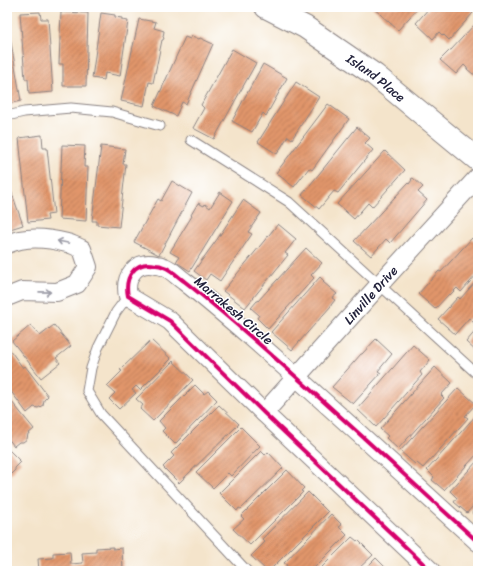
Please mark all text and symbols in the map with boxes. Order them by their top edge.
street label: Island Place [341,47,411,108]
one-way arrow [57,238,70,246]
street label: Linville Drive [338,260,404,330]
street label: Marrakesh Circle [189,270,279,351]
one-way arrow [38,288,51,296]

